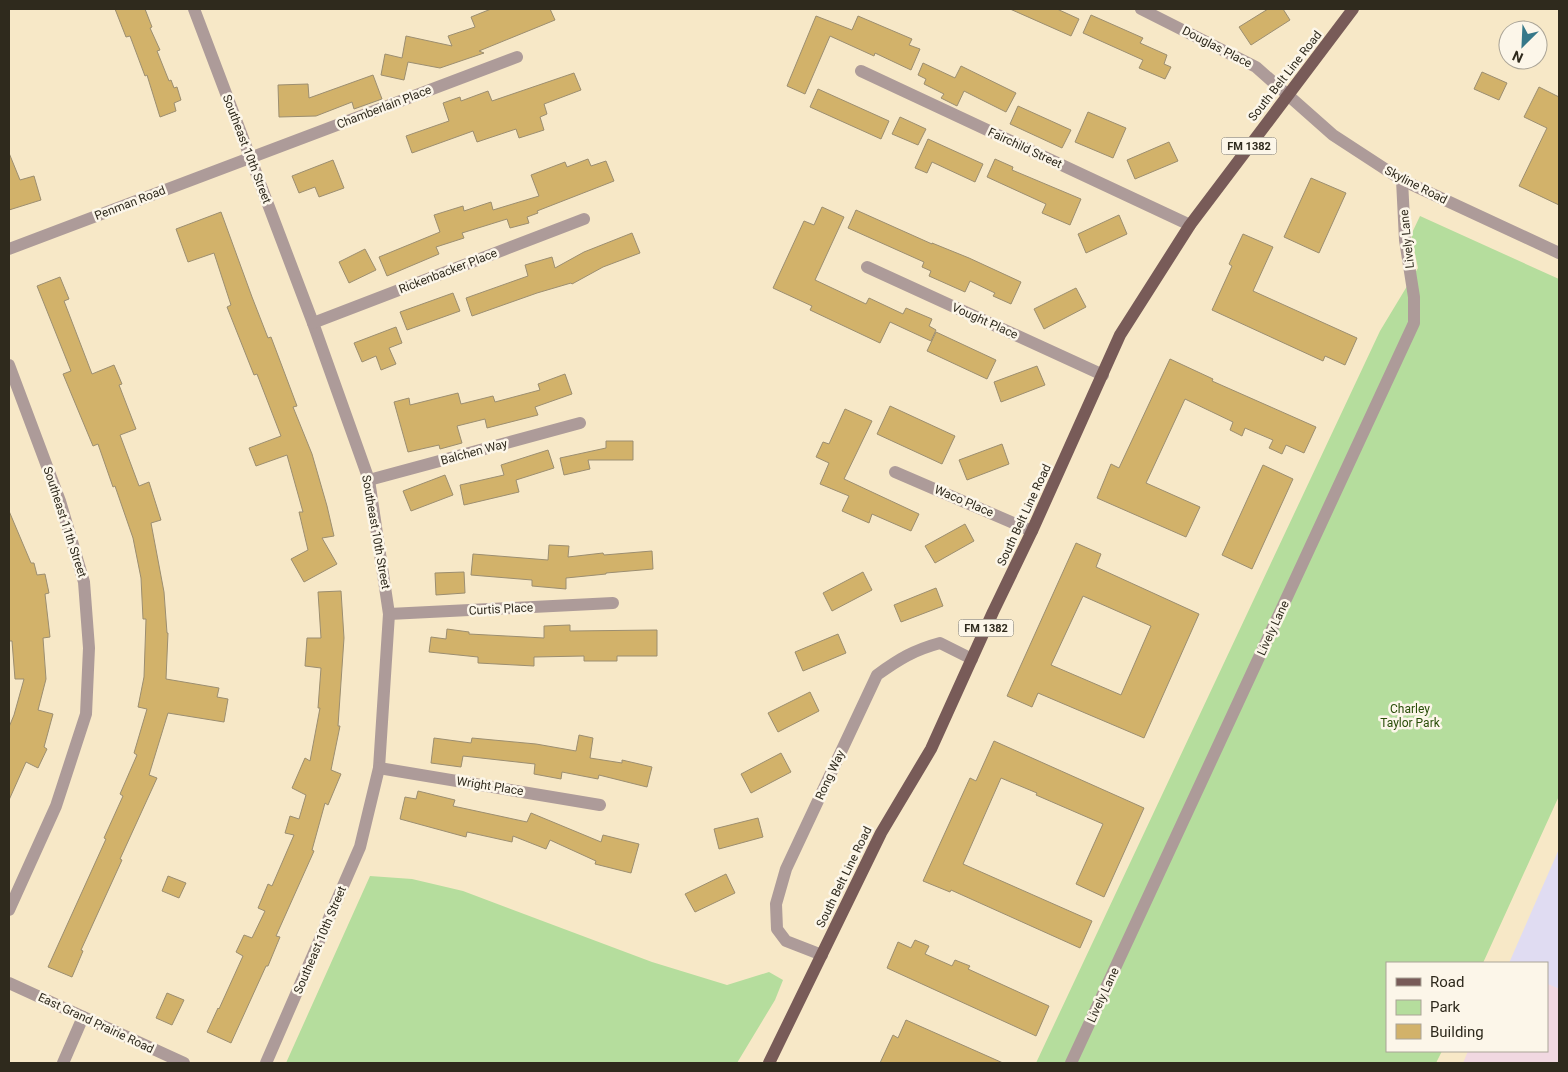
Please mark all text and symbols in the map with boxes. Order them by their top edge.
north arrow [1498,20,1548,70]
street label: Douglas Place [1180,23,1254,71]
street label: South Belt Line Road [1245,28,1325,124]
text: N [1510,48,1525,66]
street label: Chamberlain Place [335,82,433,132]
street label: Southeast 10th Street [220,92,274,206]
street label: Fairchild Street [986,125,1064,171]
road number: FM 1382 [1222,138,1276,154]
street label: Skyline Road [1382,163,1450,207]
street label: Penman Road [93,183,167,223]
street label: Lively Lane [1397,209,1417,269]
street label: Rickenbacker Place [397,246,499,296]
street label: Vought Place [950,300,1020,342]
street label: Balchen Way [439,436,509,468]
street label: South Belt Line Road [994,462,1054,568]
street label: Southeast 11th Street [40,465,90,579]
street label: Southeast 10th Street [359,474,393,590]
street label: Waco Place [932,482,996,520]
street label: Lively Lane [1254,598,1292,658]
street label: Curtis Place [468,600,534,618]
road number: FM 1382 [958,620,1014,636]
park label: Charley Taylor Park [1380,702,1441,730]
street label: Rong Way [812,748,848,802]
street label: Wright Place [456,774,524,798]
street label: South Belt Line Road [813,824,875,930]
street label: Southeast 10th Street [291,884,349,996]
legend [1386,962,1548,1052]
street label: Lively Lane [1084,965,1122,1025]
text: Road [1430,973,1464,991]
street label: East Grand Prairie Road [36,990,156,1056]
text: Park [1430,998,1461,1016]
text: Building [1430,1023,1484,1041]

